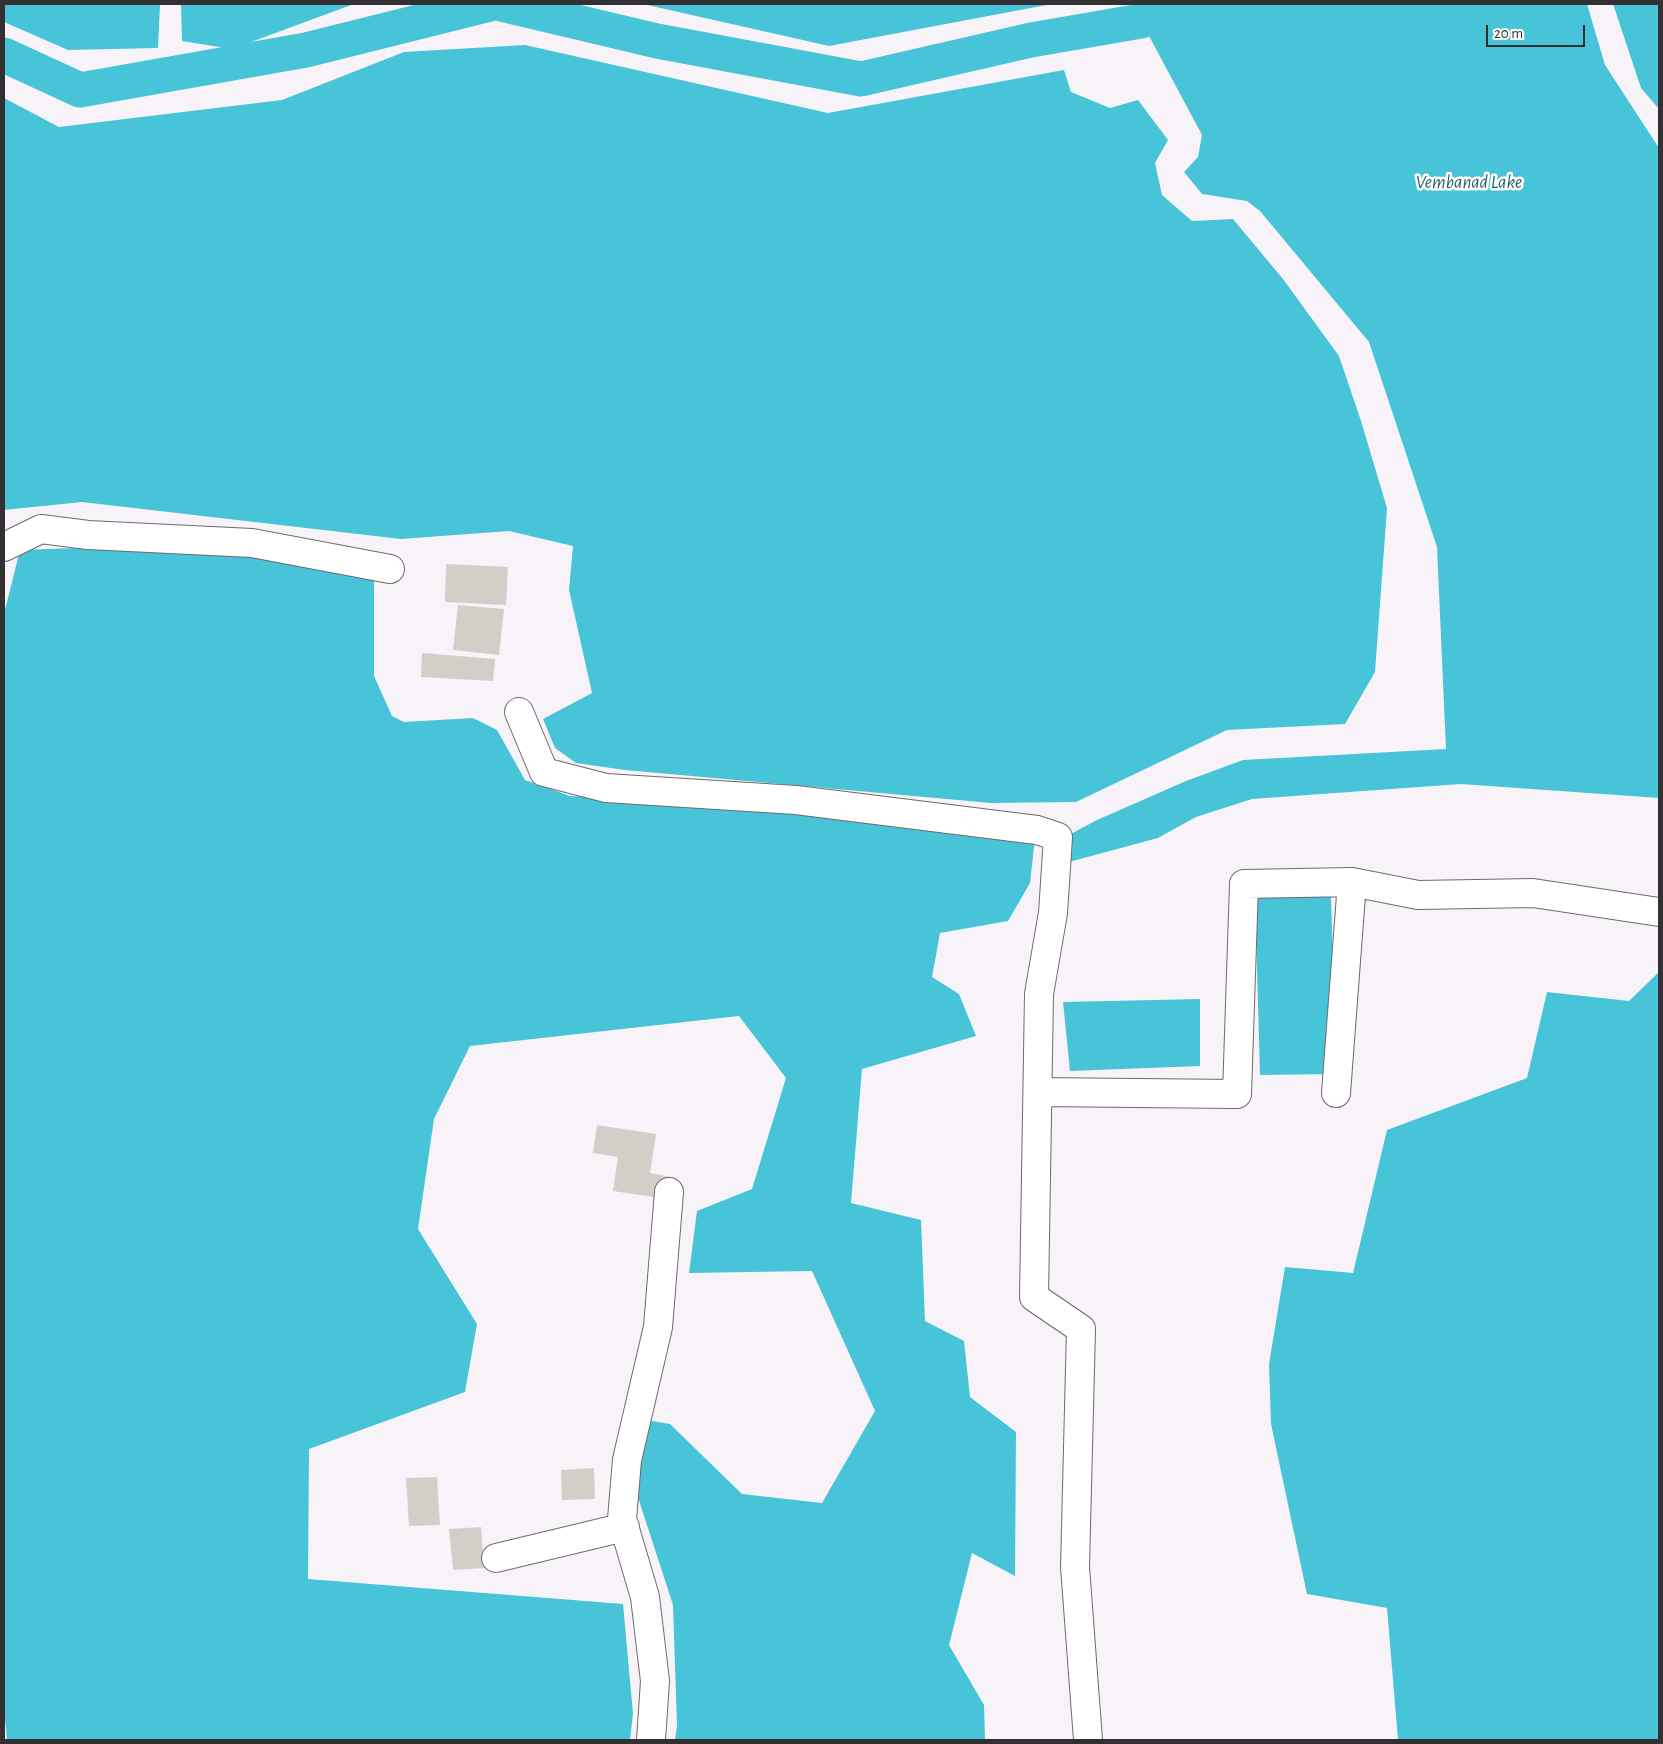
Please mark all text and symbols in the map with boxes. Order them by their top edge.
scale bar [1488,15,1587,47]
text: 20 m [1494,26,1523,41]
water label: Vembanad Lake [1416,171,1522,193]

